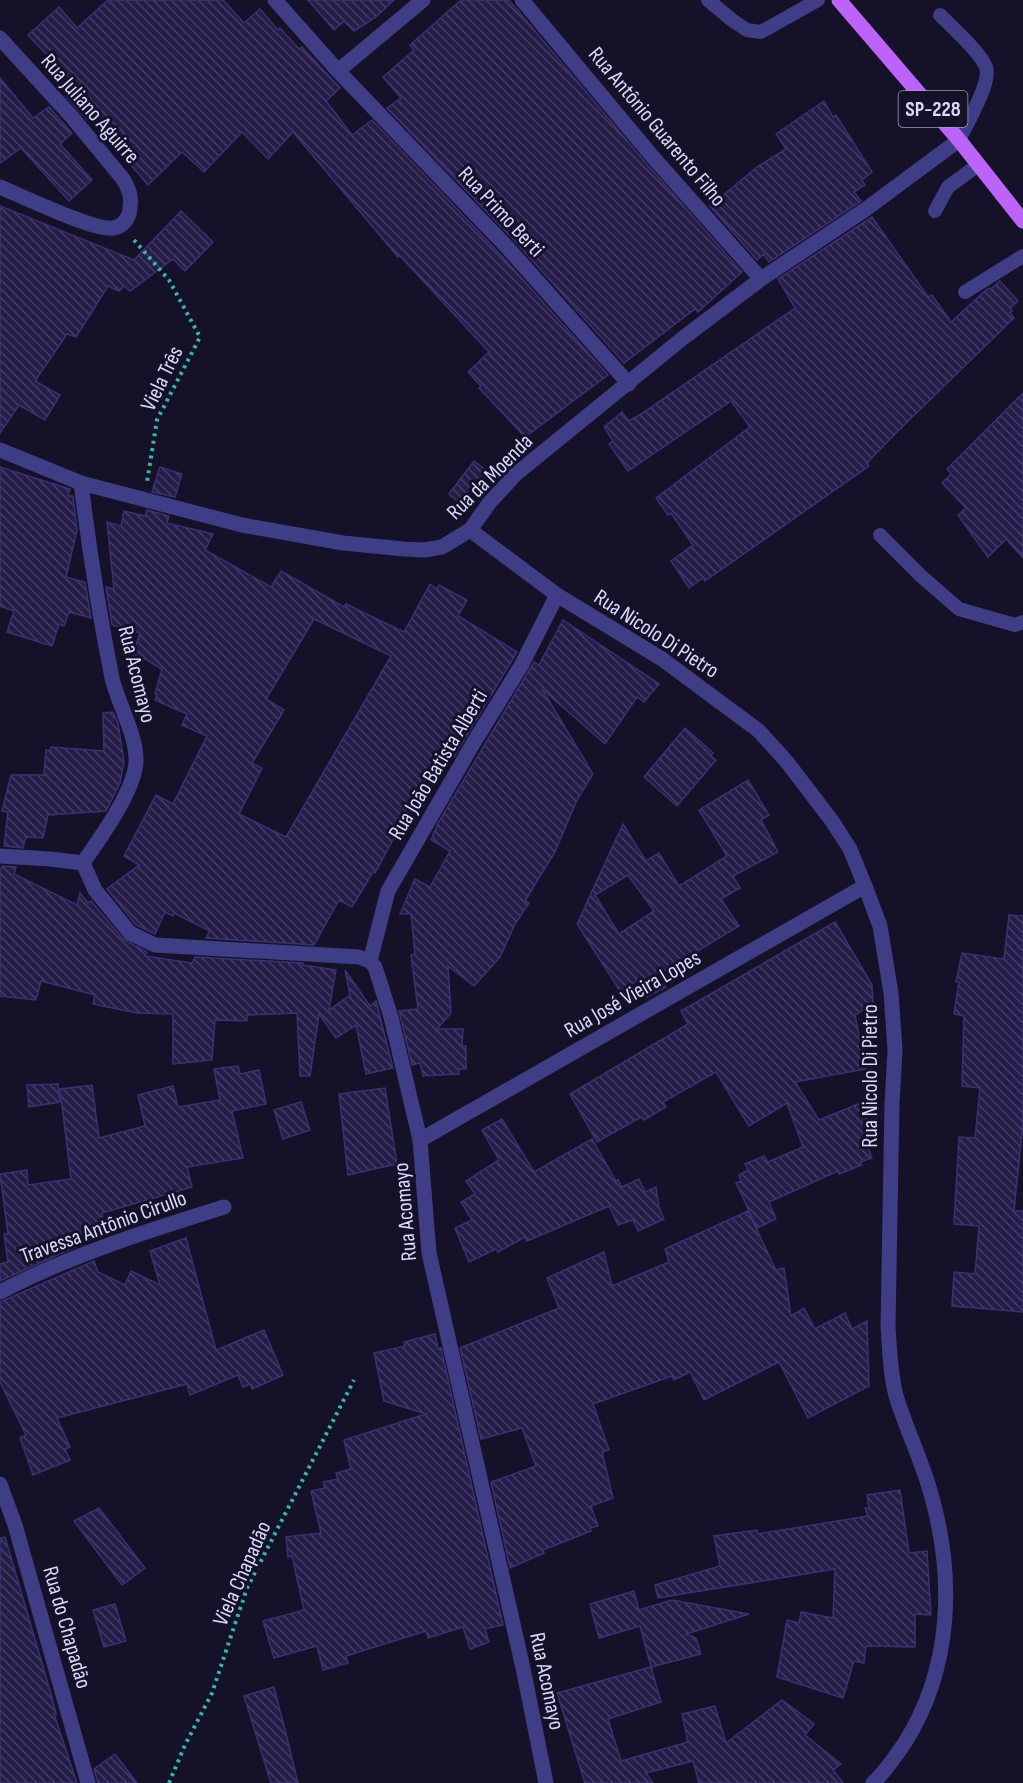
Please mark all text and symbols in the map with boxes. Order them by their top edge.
street label: Rua Antônio Guarento Filho [582,42,732,212]
street label: Rua Juliano Aguirre [35,48,145,170]
road number: SP-228 [898,91,968,127]
street label: Rua Primo Berti [452,161,550,263]
street label: Viela Três [135,342,190,416]
street label: Rua da Moenda [441,428,539,526]
street label: Rua Nicolo Di Pietro [589,584,724,685]
street label: Rua Acomayo [111,623,162,726]
street label: Rua João Batista Alberti [383,685,494,845]
street label: Rua José Vieira Lopes [560,944,706,1044]
street label: Rua Nicolo Di Pietro [857,1004,884,1148]
street label: Rua Acomayo [388,1161,423,1262]
street label: Travessa Antônio Cirullo [17,1185,190,1270]
street label: Viela Chapadão [207,1517,277,1630]
street label: Rua do Chapadão [36,1563,97,1692]
street label: Rua Acomayo [523,1630,570,1732]

